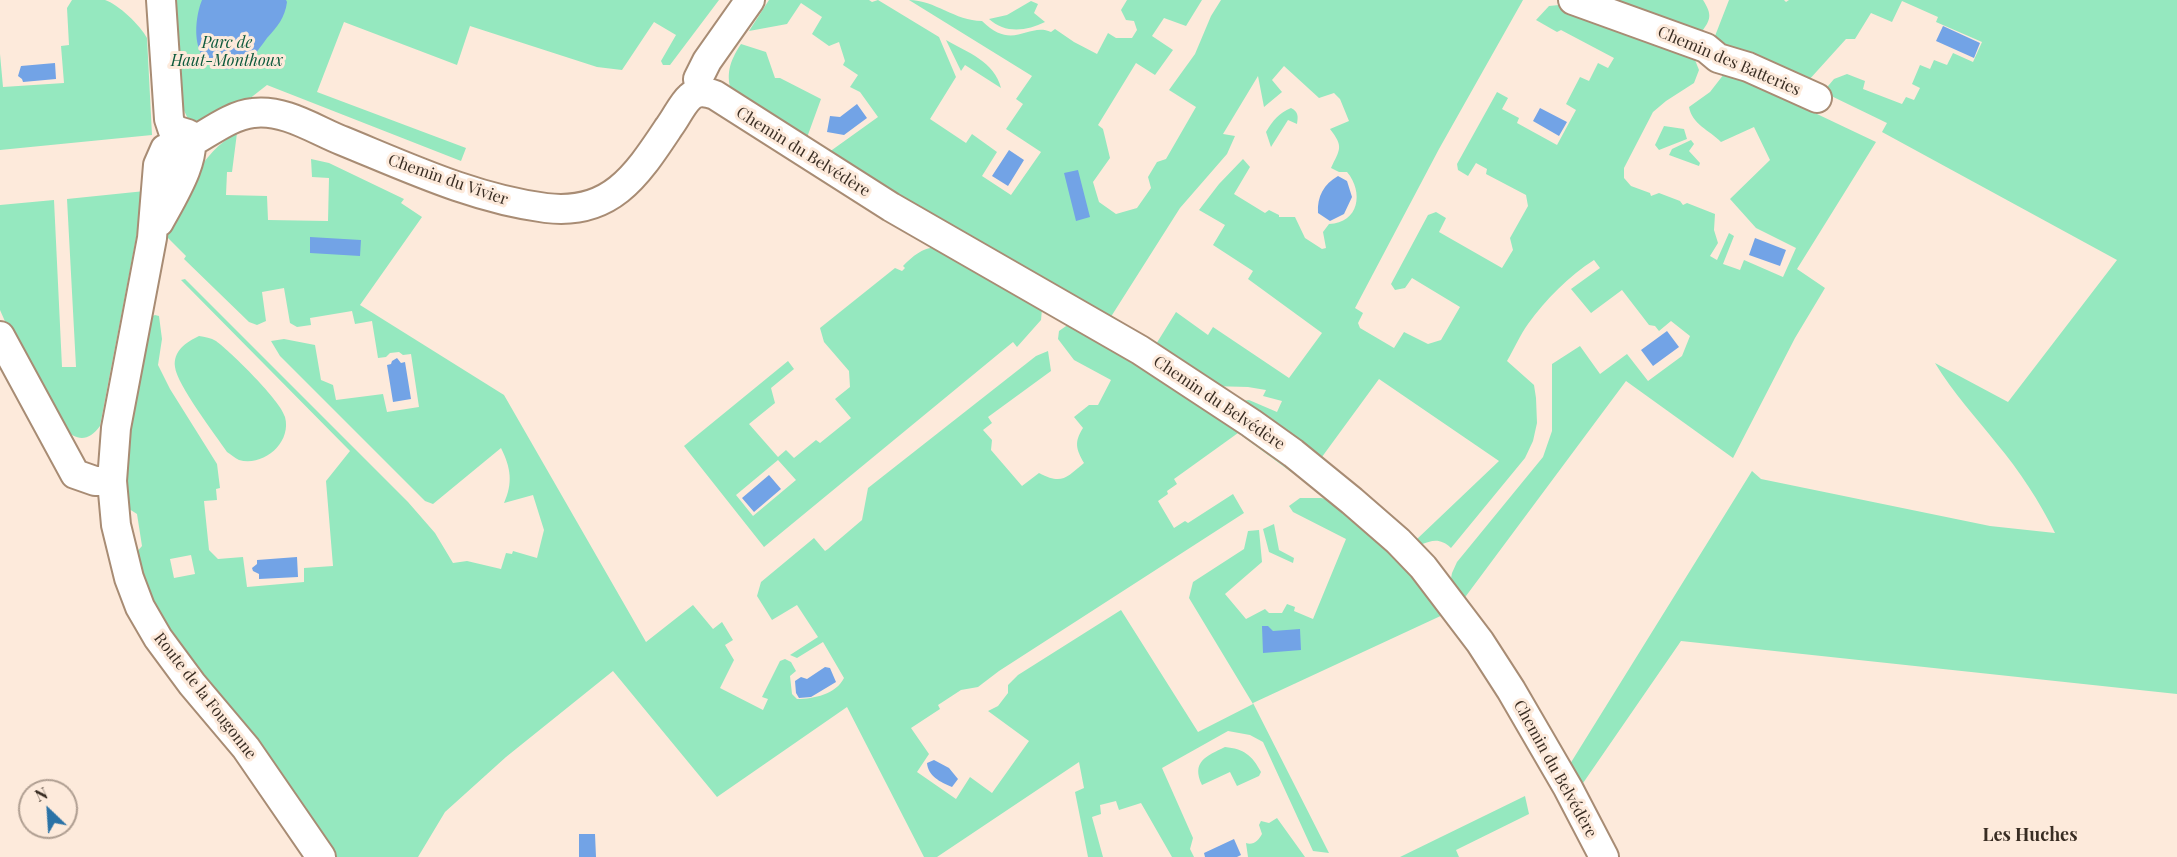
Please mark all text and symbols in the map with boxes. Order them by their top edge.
street label: Chemin des Batteries [1655,22,1803,100]
park label: Parc de Haut-Monthoux [171,33,283,71]
street label: Chemin du Belvédère [733,103,873,201]
street label: Chemin du Vivier [386,150,510,210]
street label: Chemin du Belvédère [1150,352,1288,454]
street label: Route de la Fougonne [150,629,260,763]
street label: Chemin du Belvédère [1509,697,1601,841]
north arrow [18,779,78,839]
text: N [31,782,51,806]
district label: Les Huches [1983,824,2077,846]

